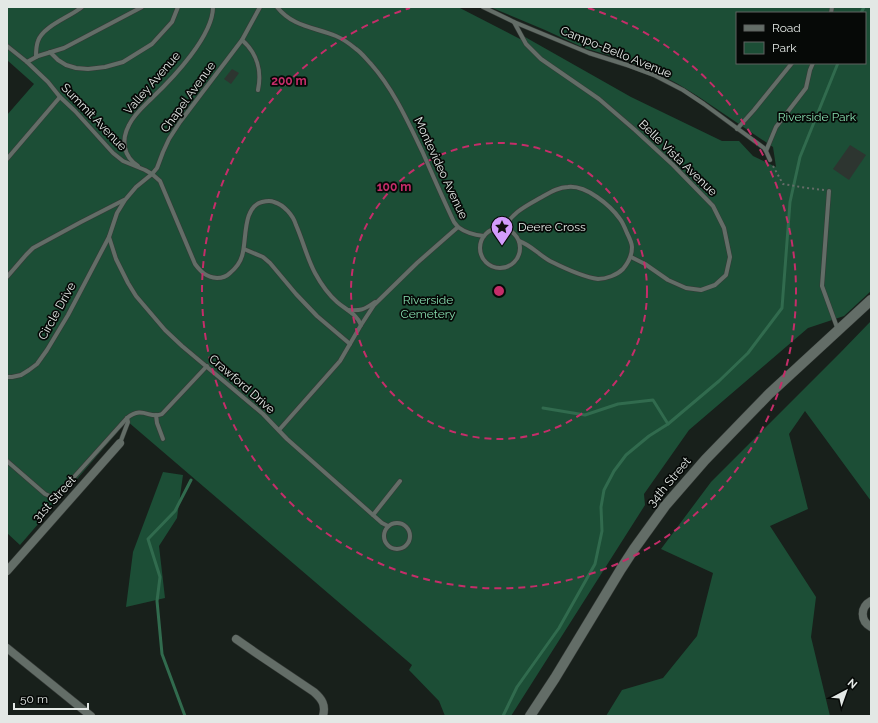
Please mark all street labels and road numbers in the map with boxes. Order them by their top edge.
street label: Campo-Bello Avenue [558,23,674,81]
street label: Valley Avenue [121,49,183,117]
street label: Chapel Avenue [158,59,218,135]
street label: Summit Avenue [58,81,130,153]
street label: Montevideo Avenue [411,115,471,221]
street label: Belle Vista Avenue [636,117,720,199]
street label: Circle Drive [35,280,79,342]
street label: Crawford Drive [206,352,278,416]
street label: 34th Street [644,454,694,510]
street label: 31st Street [29,473,79,525]

